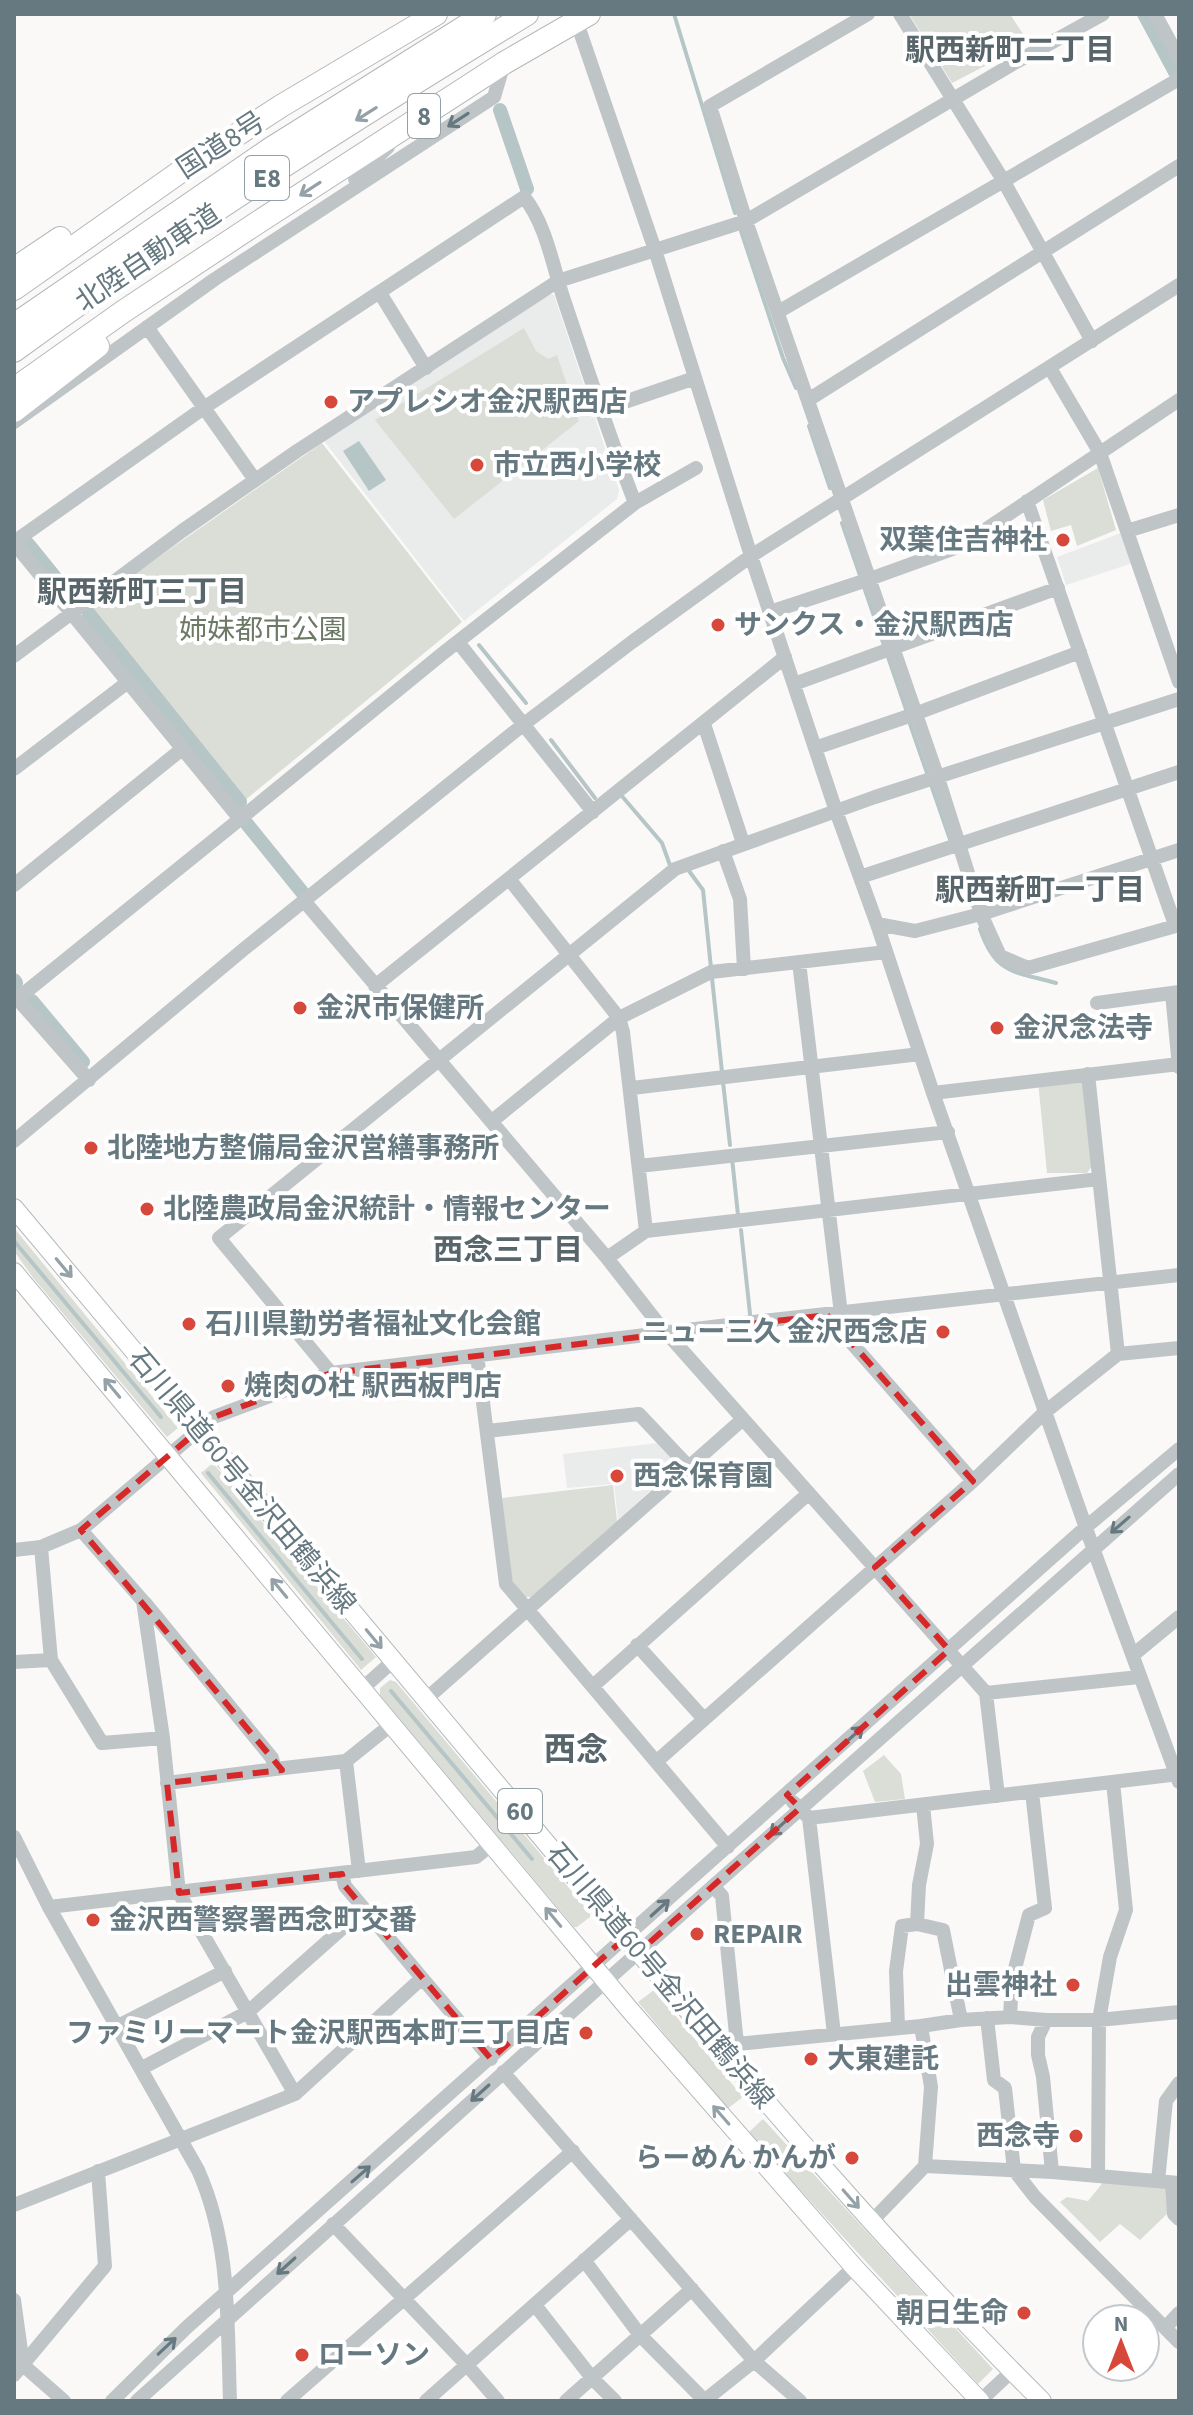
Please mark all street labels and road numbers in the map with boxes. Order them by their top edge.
road number: 8 [408,94,440,138]
street label: 国道8号 [169,102,273,188]
road number: E8 [245,156,289,200]
street label: 北陸自動車道 [67,194,229,322]
street label: 石川県道60号金沢田鶴浜線 [119,1340,365,1622]
road number: 60 [498,1789,542,1833]
street label: 石川県道60号金沢田鶴浜線 [537,1835,783,2117]

